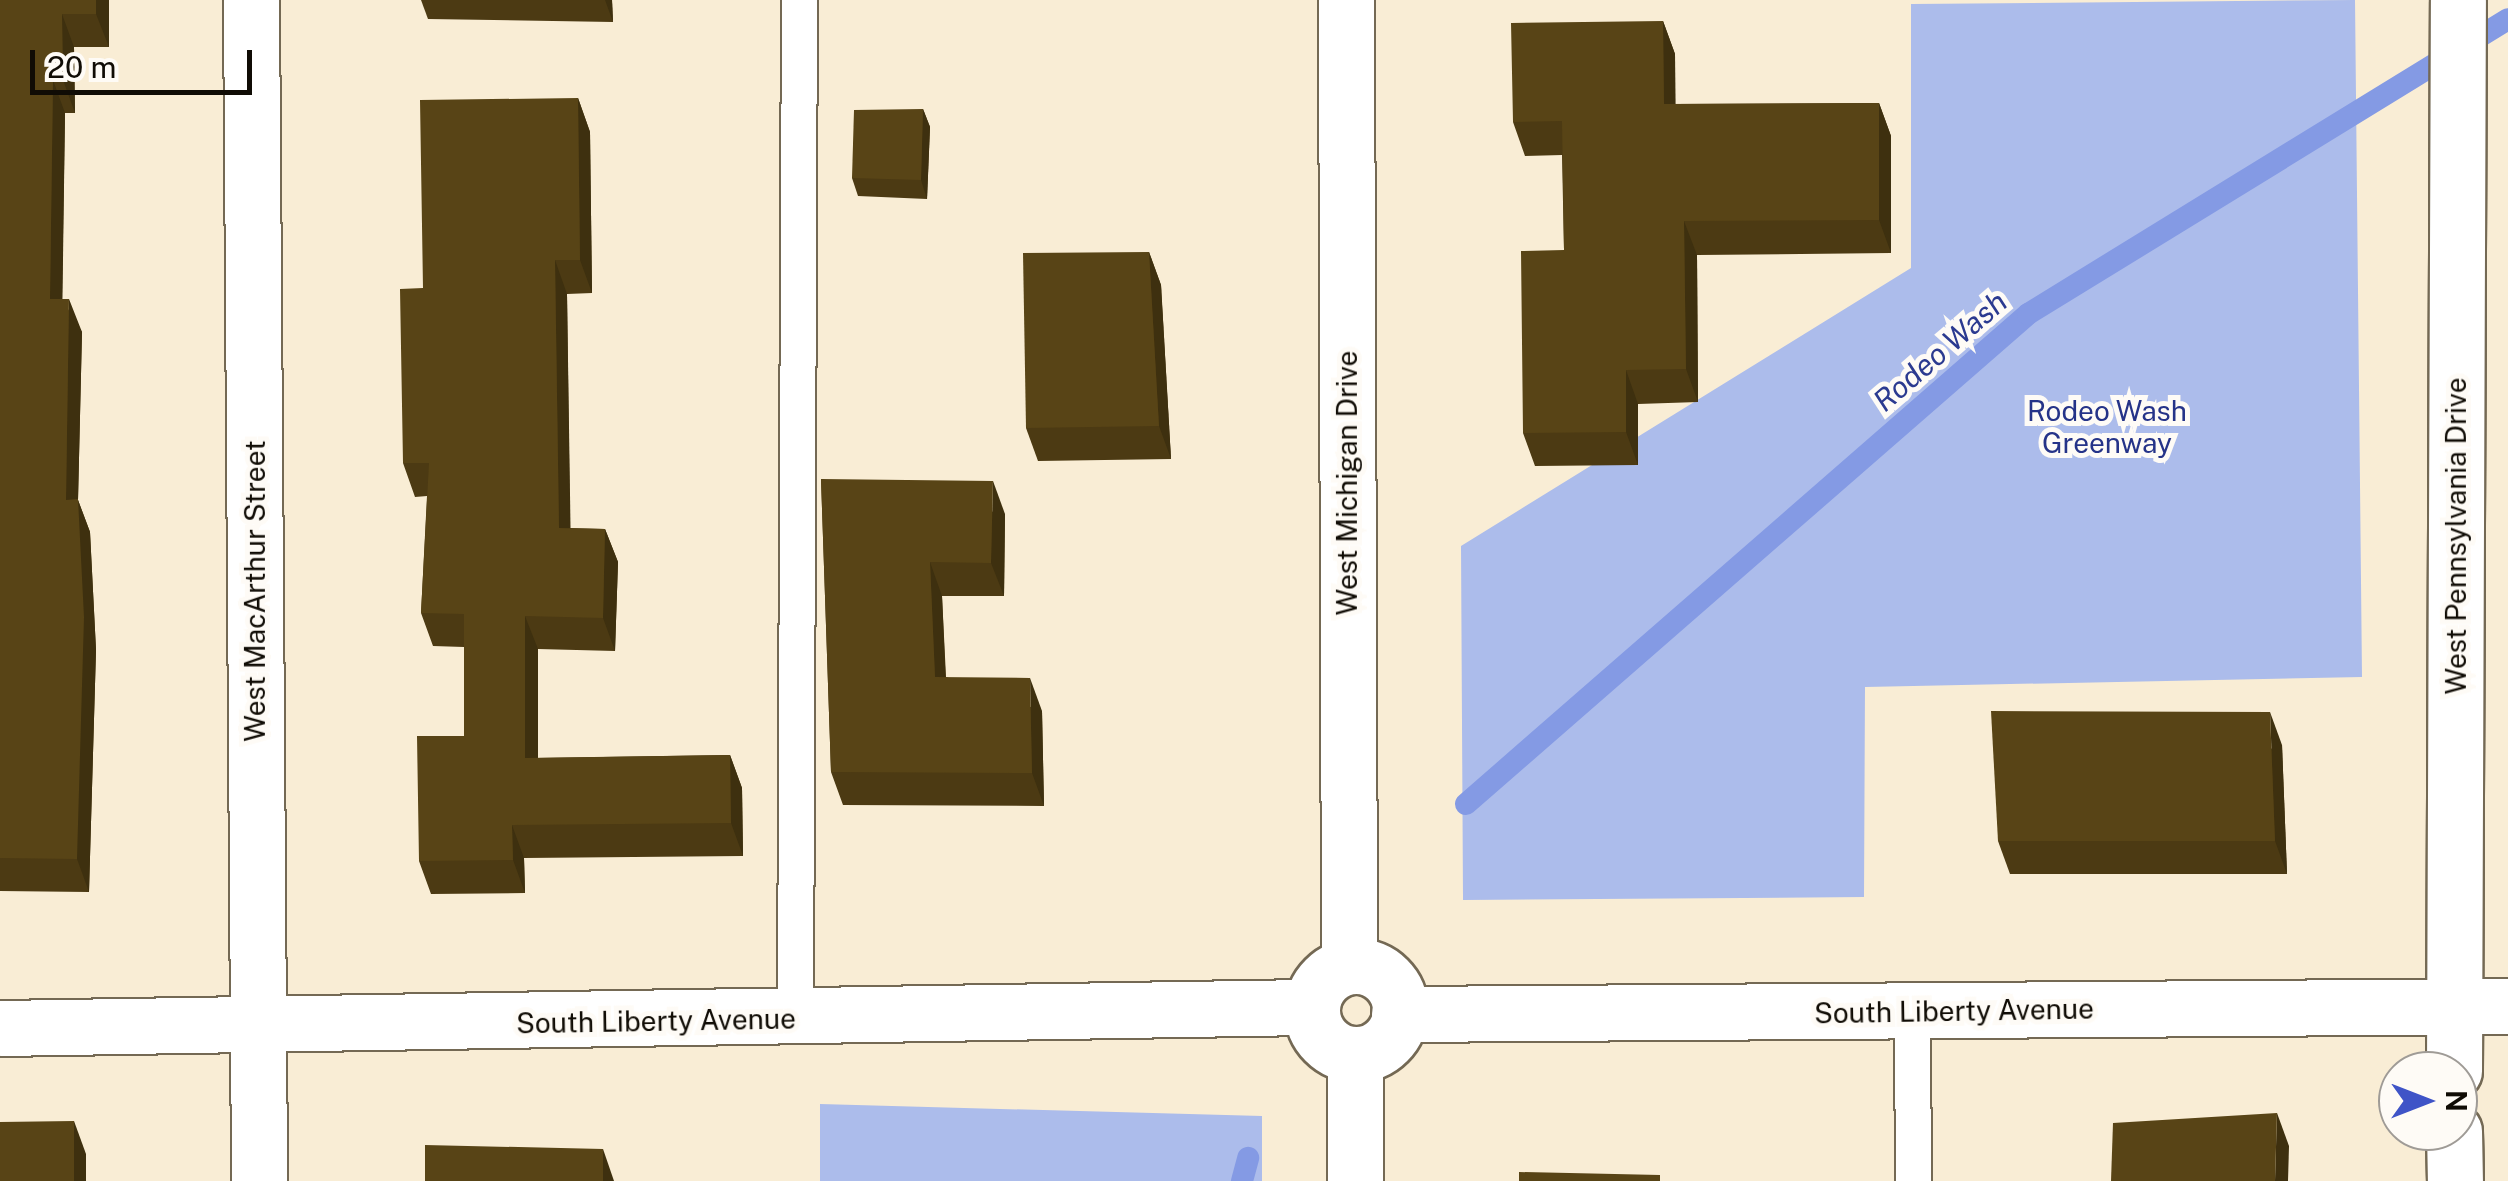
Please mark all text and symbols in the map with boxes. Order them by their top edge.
scale bar [35,30,258,92]
text: 20 m [47,49,116,85]
water label: Rodeo Wash [1866,283,2014,419]
street label: West Michigan Drive [1330,351,1364,615]
street label: West Pennsylvania Drive [2439,377,2473,695]
park label: Rodeo Wash Greenway [2027,394,2187,460]
street label: West MacArthur Street [238,440,272,742]
street label: South Liberty Avenue [1814,992,2094,1030]
street label: South Liberty Avenue [516,1002,796,1040]
north arrow [2378,1051,2478,1151]
text: N [2440,1090,2473,1112]

